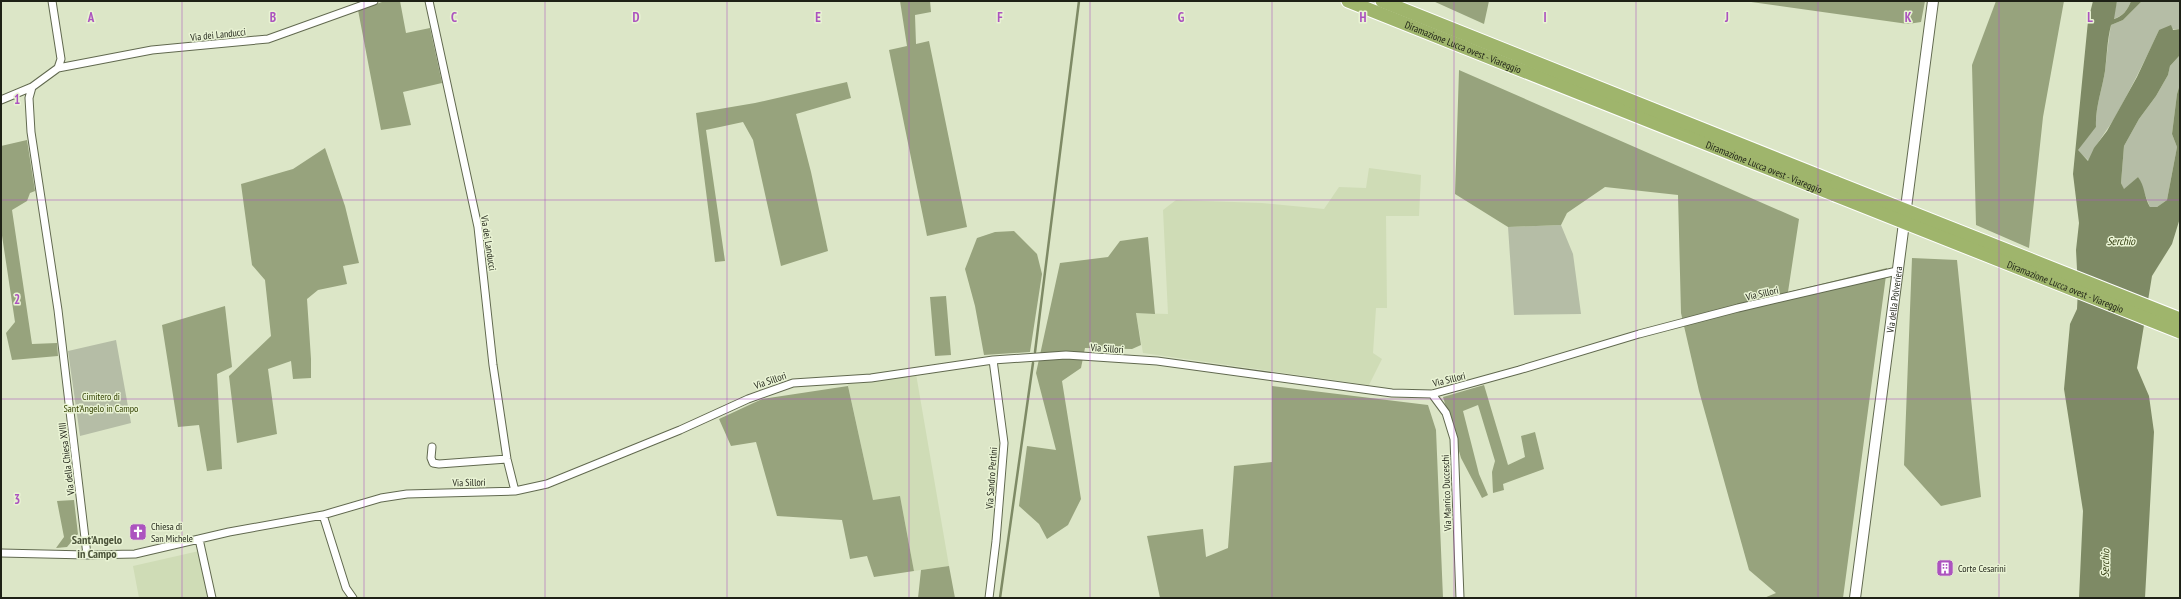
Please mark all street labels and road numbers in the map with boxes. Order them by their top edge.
street label: Diramazione Lucca ovest - Viareggio [1403,18,1523,76]
street label: Via dei Landucci [189,25,247,44]
street label: Diramazione Lucca ovest - Viareggio [1704,138,1824,196]
street label: Via dei Landucci [478,213,499,272]
street label: Diramazione Lucca ovest - Viareggio [2005,258,2125,316]
street label: Via della Polveriera [1884,266,1905,335]
street label: Via Sillori [1743,283,1780,304]
street label: Via Sillori [1089,341,1124,356]
street label: Via Sillori [751,369,788,392]
street label: Via Sillori [1430,369,1467,390]
street label: Via della Chiesa XVIII [56,422,78,497]
street label: Via Sandro Pertini [983,447,1000,510]
street label: Via Manrico Ducceschi [1439,455,1454,532]
street label: Via Sillori [451,476,486,489]

